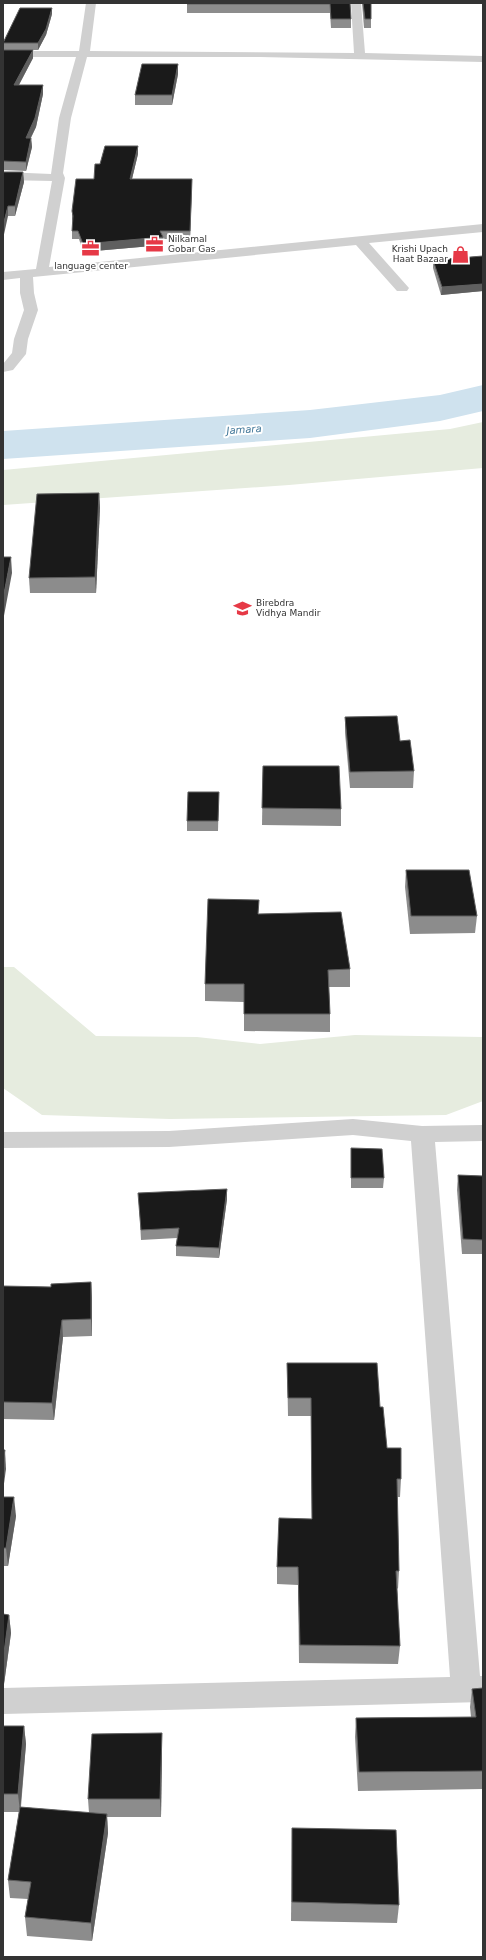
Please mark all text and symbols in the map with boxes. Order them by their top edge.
office icon: Nilkamal Gobar Gas [145,234,165,254]
place label: Nilkamal Gobar Gas [168,234,216,254]
office icon: language center [81,239,101,259]
place label: Krishi Upach Haat Bazaar [392,244,448,264]
shop icon: Krishi Upach Haat Bazaar [451,244,471,264]
place label: language center [54,261,128,271]
water label: Jamara [224,423,262,436]
school or university icon: Birebdra Vidhya Mandir [233,598,253,618]
place label: Birebdra Vidhya Mandir [256,598,321,618]

